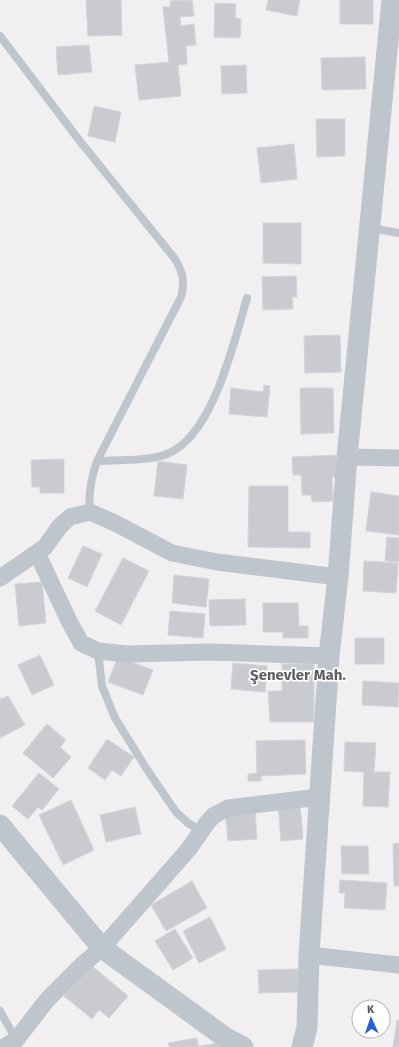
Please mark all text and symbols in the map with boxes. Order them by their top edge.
district label: Şenevler Mah. [250,666,346,685]
north arrow [351,999,391,1039]
text: K [367,1003,375,1016]

